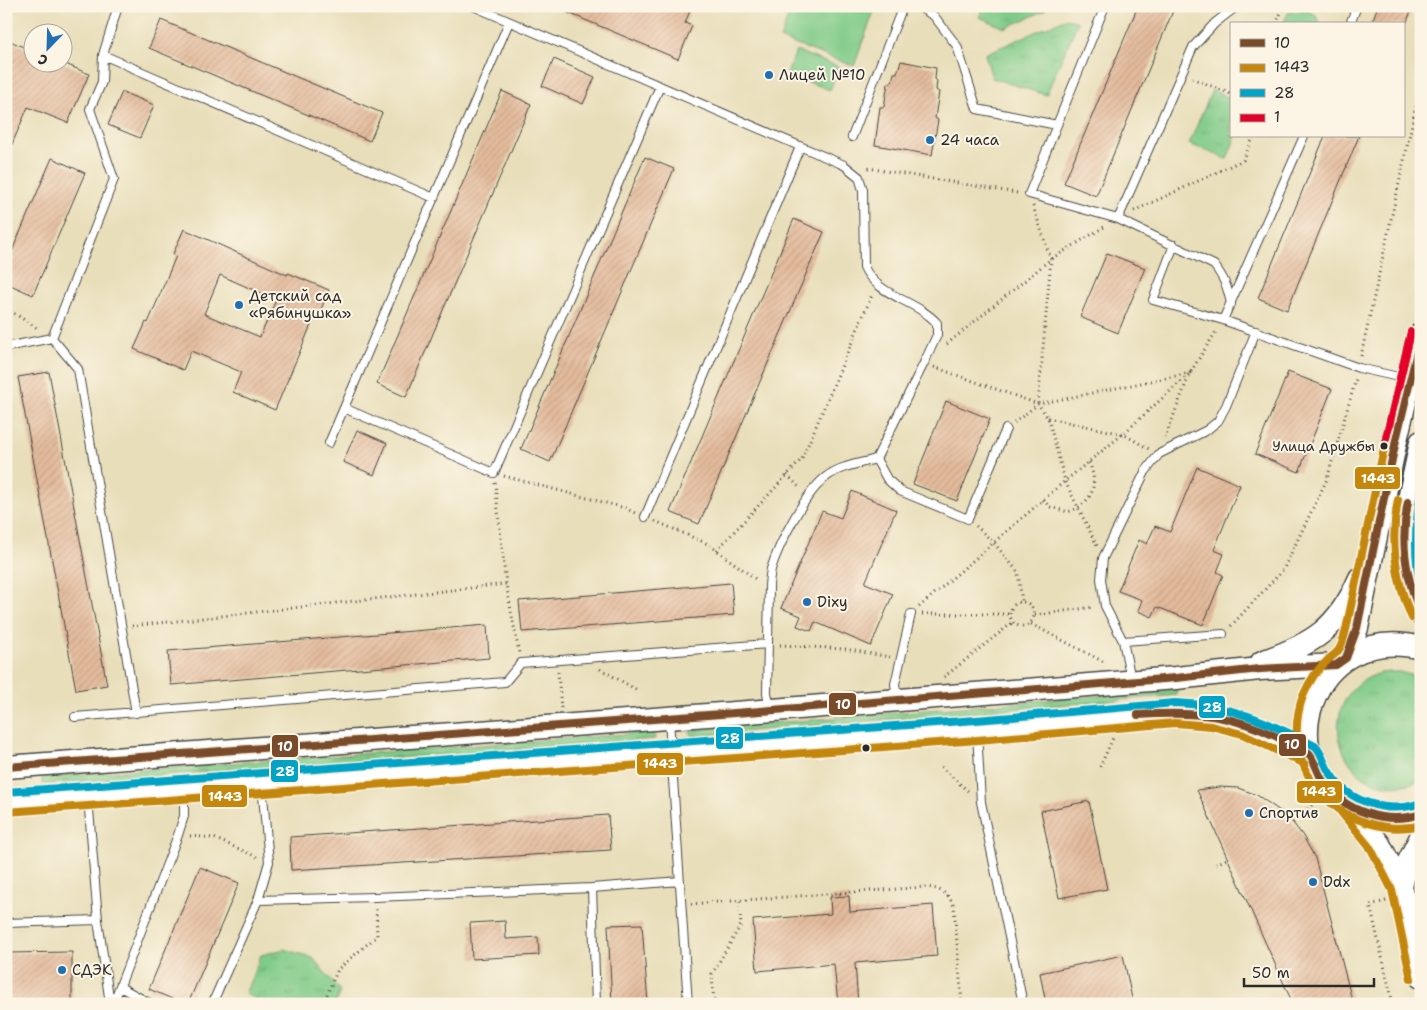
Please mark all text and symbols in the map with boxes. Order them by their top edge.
north arrow [22,22,72,72]
legend [1230,22,1404,138]
text: 10 [1274,33,1290,53]
text: С [35,50,50,70]
text: 1443 [1274,57,1310,77]
place label: Лицей №10 [779,65,866,85]
marker: Лицей №10 [763,69,775,81]
text: 28 [1274,83,1295,103]
text: 1 [1274,107,1280,127]
place label: 24 часа [940,130,1000,150]
marker: 24 часа [924,134,936,146]
place label: Детский сад «Рябинушка» [249,286,351,323]
marker: Детский сад «Рябинушка» [233,299,245,311]
place label: Улица Дружбы [1272,437,1375,455]
marker: Улица Дружбы [1379,441,1389,451]
line badge: 1443 [1354,466,1401,490]
text: 1443 [1361,469,1396,487]
place label: Dixy [817,592,848,612]
marker: Dixy [801,596,813,608]
line badge: 10 [828,692,857,716]
text: 10 [835,695,851,713]
line badge: 28 [1198,695,1226,719]
text: 28 [1202,698,1222,716]
line badge: 28 [715,726,744,750]
text: 28 [720,729,740,747]
line badge: 10 [1278,733,1307,757]
line badge: 10 [271,734,299,758]
text: 10 [1284,735,1300,753]
text: 10 [277,737,293,755]
unlabelled marker [861,743,871,753]
line badge: 1443 [636,752,684,776]
text: 1443 [643,754,678,772]
line badge: 28 [270,759,299,783]
text: 28 [275,762,295,780]
line badge: 1443 [1296,780,1343,804]
text: 1443 [1302,782,1337,800]
line badge: 1443 [201,784,248,808]
text: 1443 [208,787,243,805]
place label: Спортив [1259,803,1319,823]
marker: Спортив [1243,807,1255,819]
place label: Ddx [1323,872,1350,892]
marker: Ddx [1307,876,1319,888]
scale bar [1244,955,1374,987]
place label: СДЭК [72,960,112,980]
text: 50 m [1252,963,1290,983]
marker: СДЭК [56,964,68,976]

